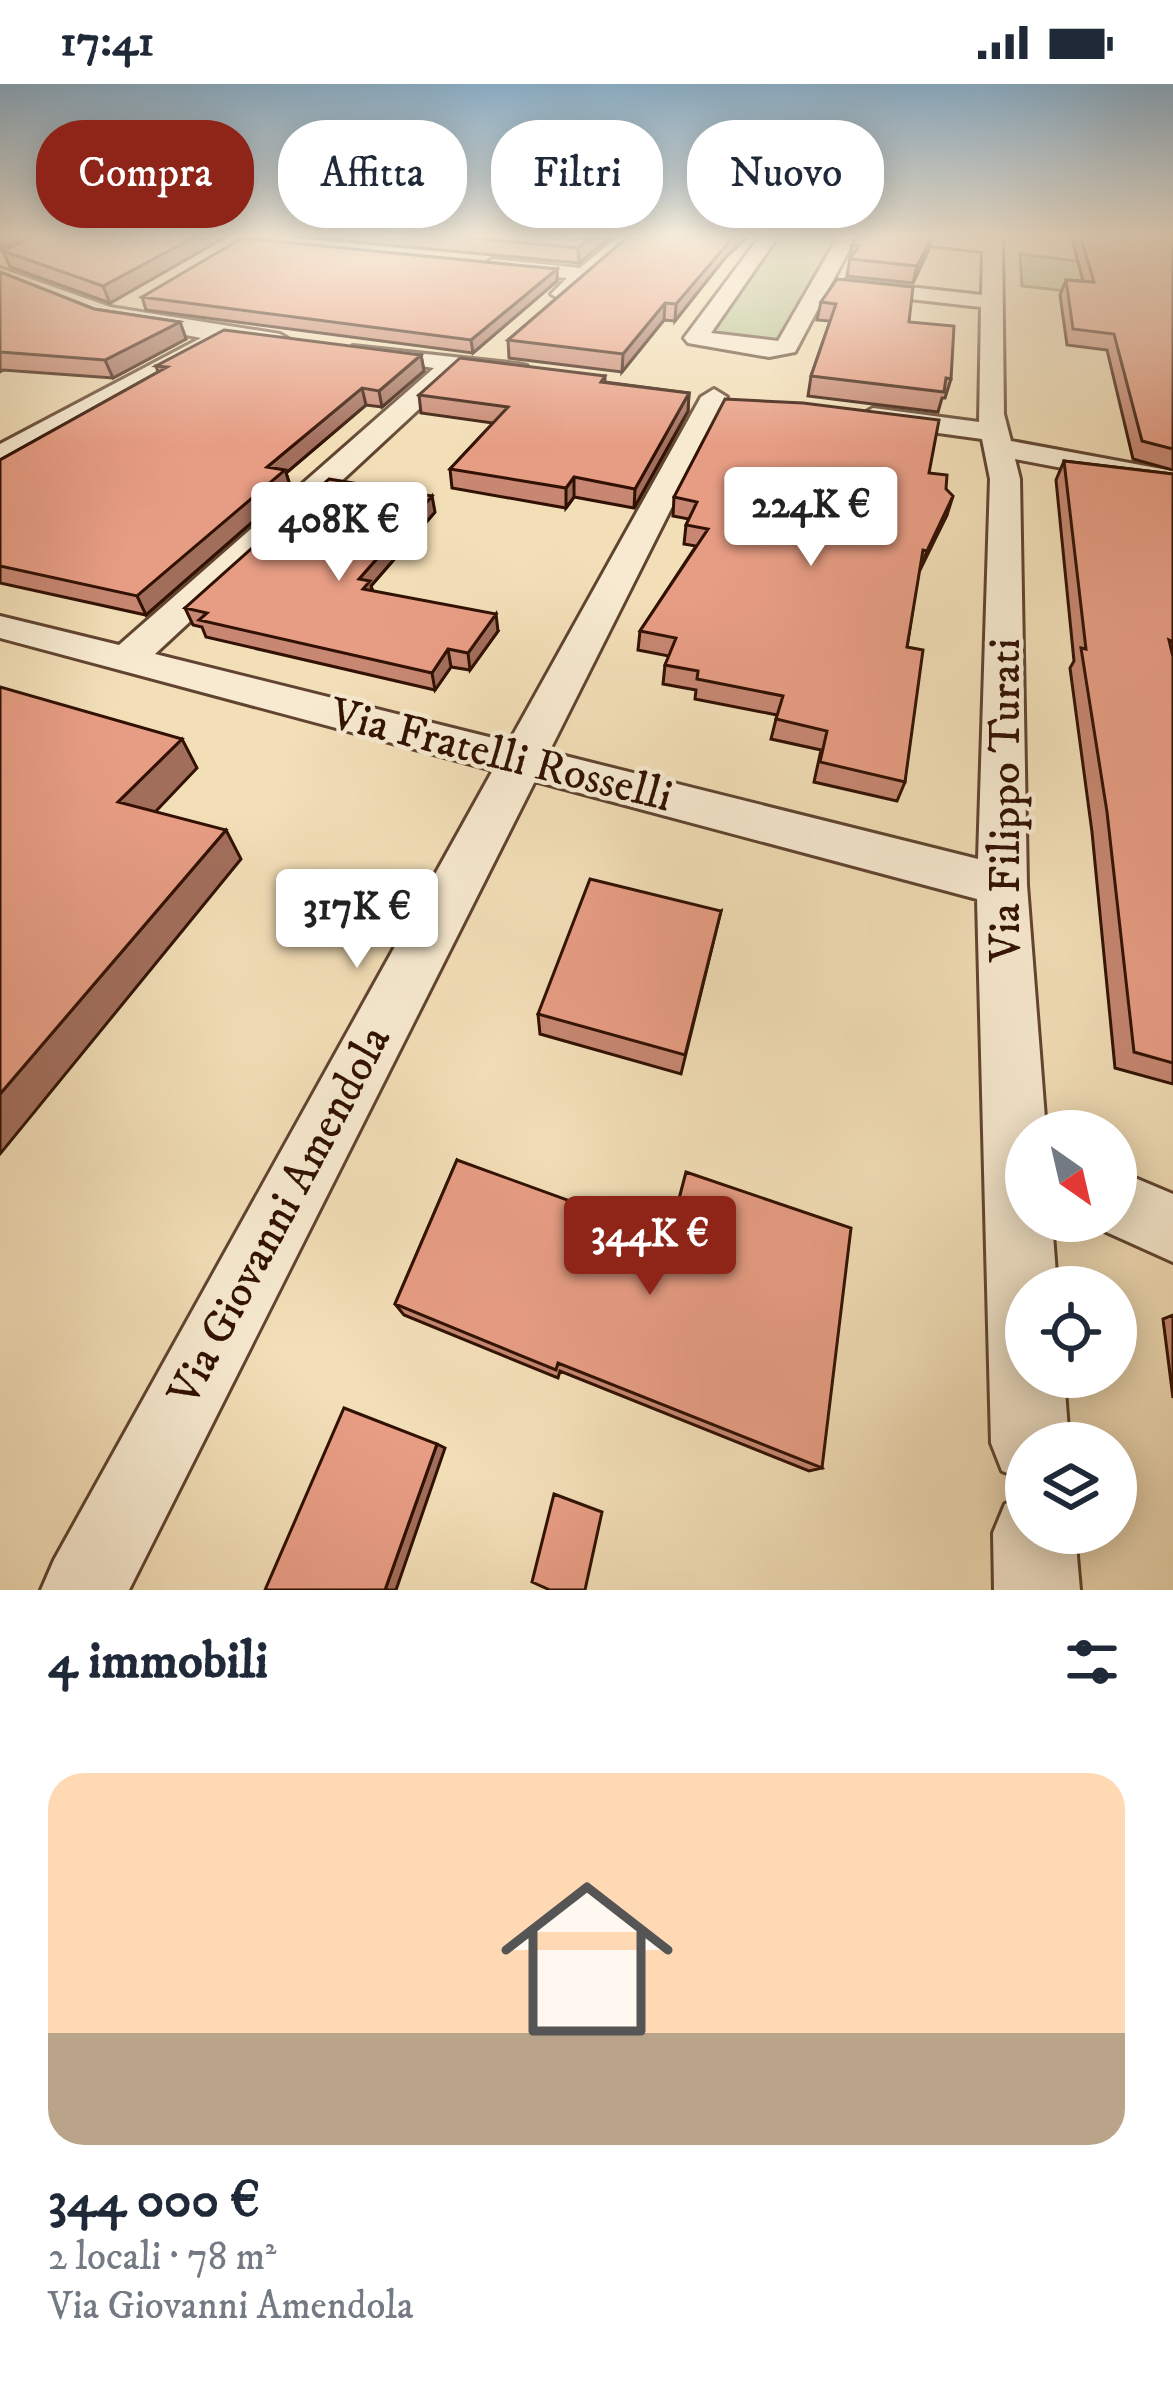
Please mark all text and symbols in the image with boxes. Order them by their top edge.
text: 17:41 [60,14,154,70]
chip: Compra [36,120,254,228]
chip: Affitta [278,120,467,228]
chip: Filtri [491,120,663,228]
chip: Nuovo [687,120,884,228]
pin: 224K € [713,467,909,569]
text: 224K € [751,481,871,530]
pin: 408K € [241,482,437,584]
text: 408K € [278,496,400,545]
street label: Via Filippo Turati [978,638,1034,963]
street label: Via Fratelli Rosselli [323,686,678,826]
pin: 317K € [259,869,455,971]
text: 317K € [303,883,411,932]
street label: Via Giovanni Amendola [156,1017,404,1416]
north arrow [1005,1110,1137,1242]
map controls [1005,1110,1137,1554]
pin: 344K € [552,1196,748,1298]
text: 344K € [591,1210,709,1259]
button: locate [1005,1266,1137,1398]
button: layers [1005,1422,1137,1554]
icon: filters [1059,1629,1125,1695]
text: 4 immobili [48,1630,268,1694]
icon: home [479,1851,695,2067]
text: 344 000 € [48,2169,260,2233]
text: 2 locali · 78 m² [48,2233,276,2282]
text: Via Giovanni Amendola [48,2282,414,2331]

